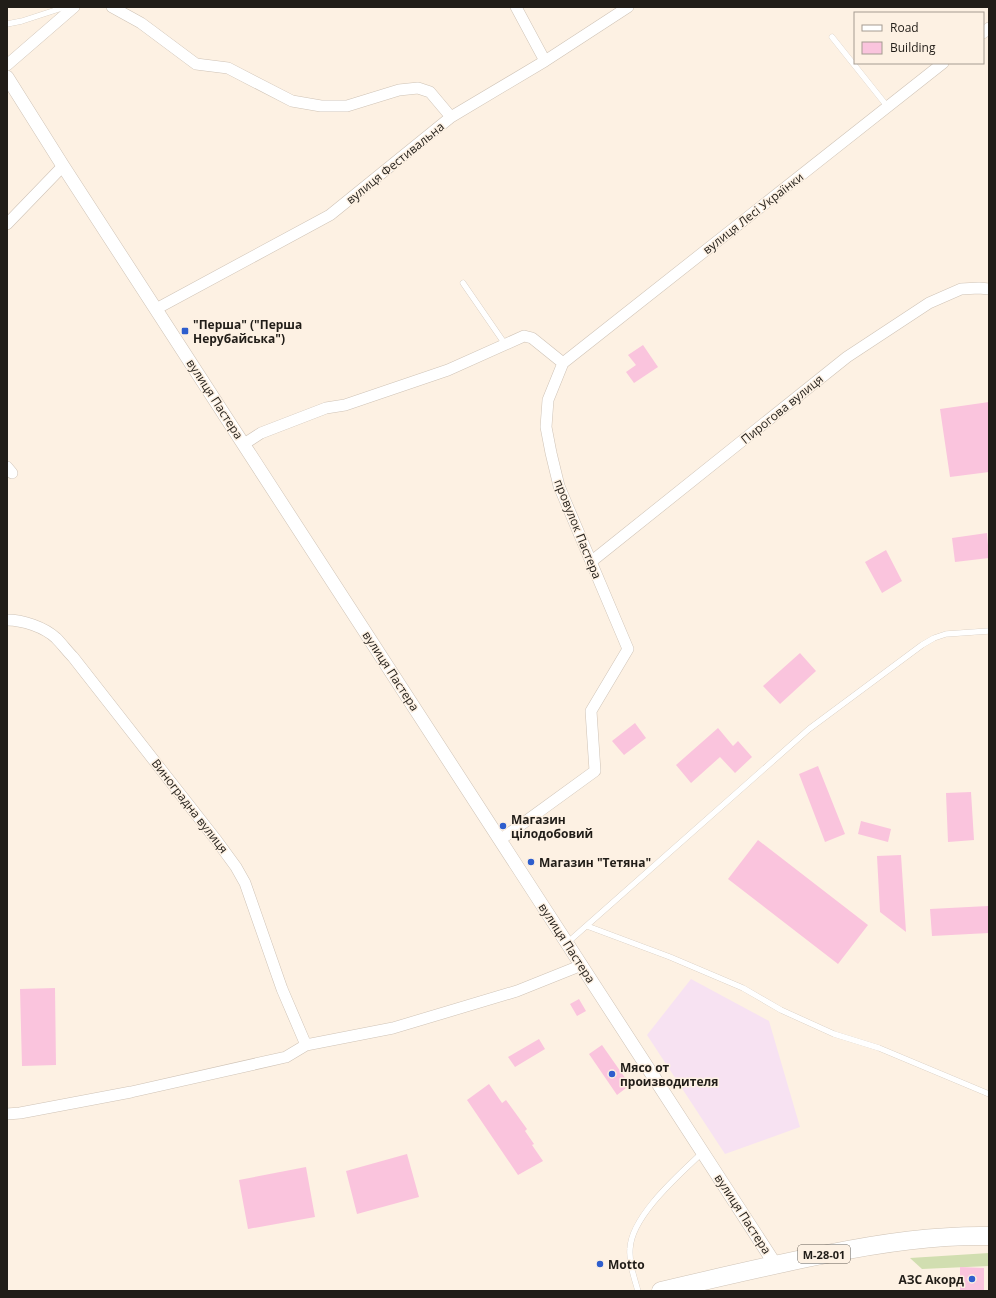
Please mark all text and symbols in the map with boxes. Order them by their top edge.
legend [854,12,984,64]
text: Road [890,19,919,36]
text: Building [890,39,936,56]
street label: вулиця Фестивальна [342,118,448,208]
street label: вулиця Лесі Українки [699,168,807,258]
place label: "Перша" ("Перша Нерубайська") [193,316,302,347]
marker: "Перша" ("Перша Нерубайська") [180,326,190,336]
street label: вулиця Пастера [183,356,247,442]
street label: Пирогова вулиця [737,370,827,448]
street label: провулок Пастера [550,477,606,581]
street label: вулиця Пастера [359,628,423,714]
street label: Виноградна вулиця [148,755,232,857]
place label: Магазин цілодобовий [511,811,593,842]
marker: Магазин цілодобовий [498,821,508,831]
place label: Магазин "Тетяна" [539,854,651,871]
marker: Магазин "Тетяна" [526,857,536,867]
street label: вулиця Пастера [535,900,599,986]
place label: Мясо от производителя [620,1059,718,1090]
marker: Мясо от производителя [607,1069,617,1079]
street label: вулиця Пастера [711,1171,775,1257]
road number: М-28-01 [798,1245,850,1263]
place label: Motto [608,1256,645,1273]
marker: Motto [595,1259,605,1269]
place label: АЗС Акорд [898,1271,964,1288]
marker: АЗС Акорд [967,1274,977,1284]

